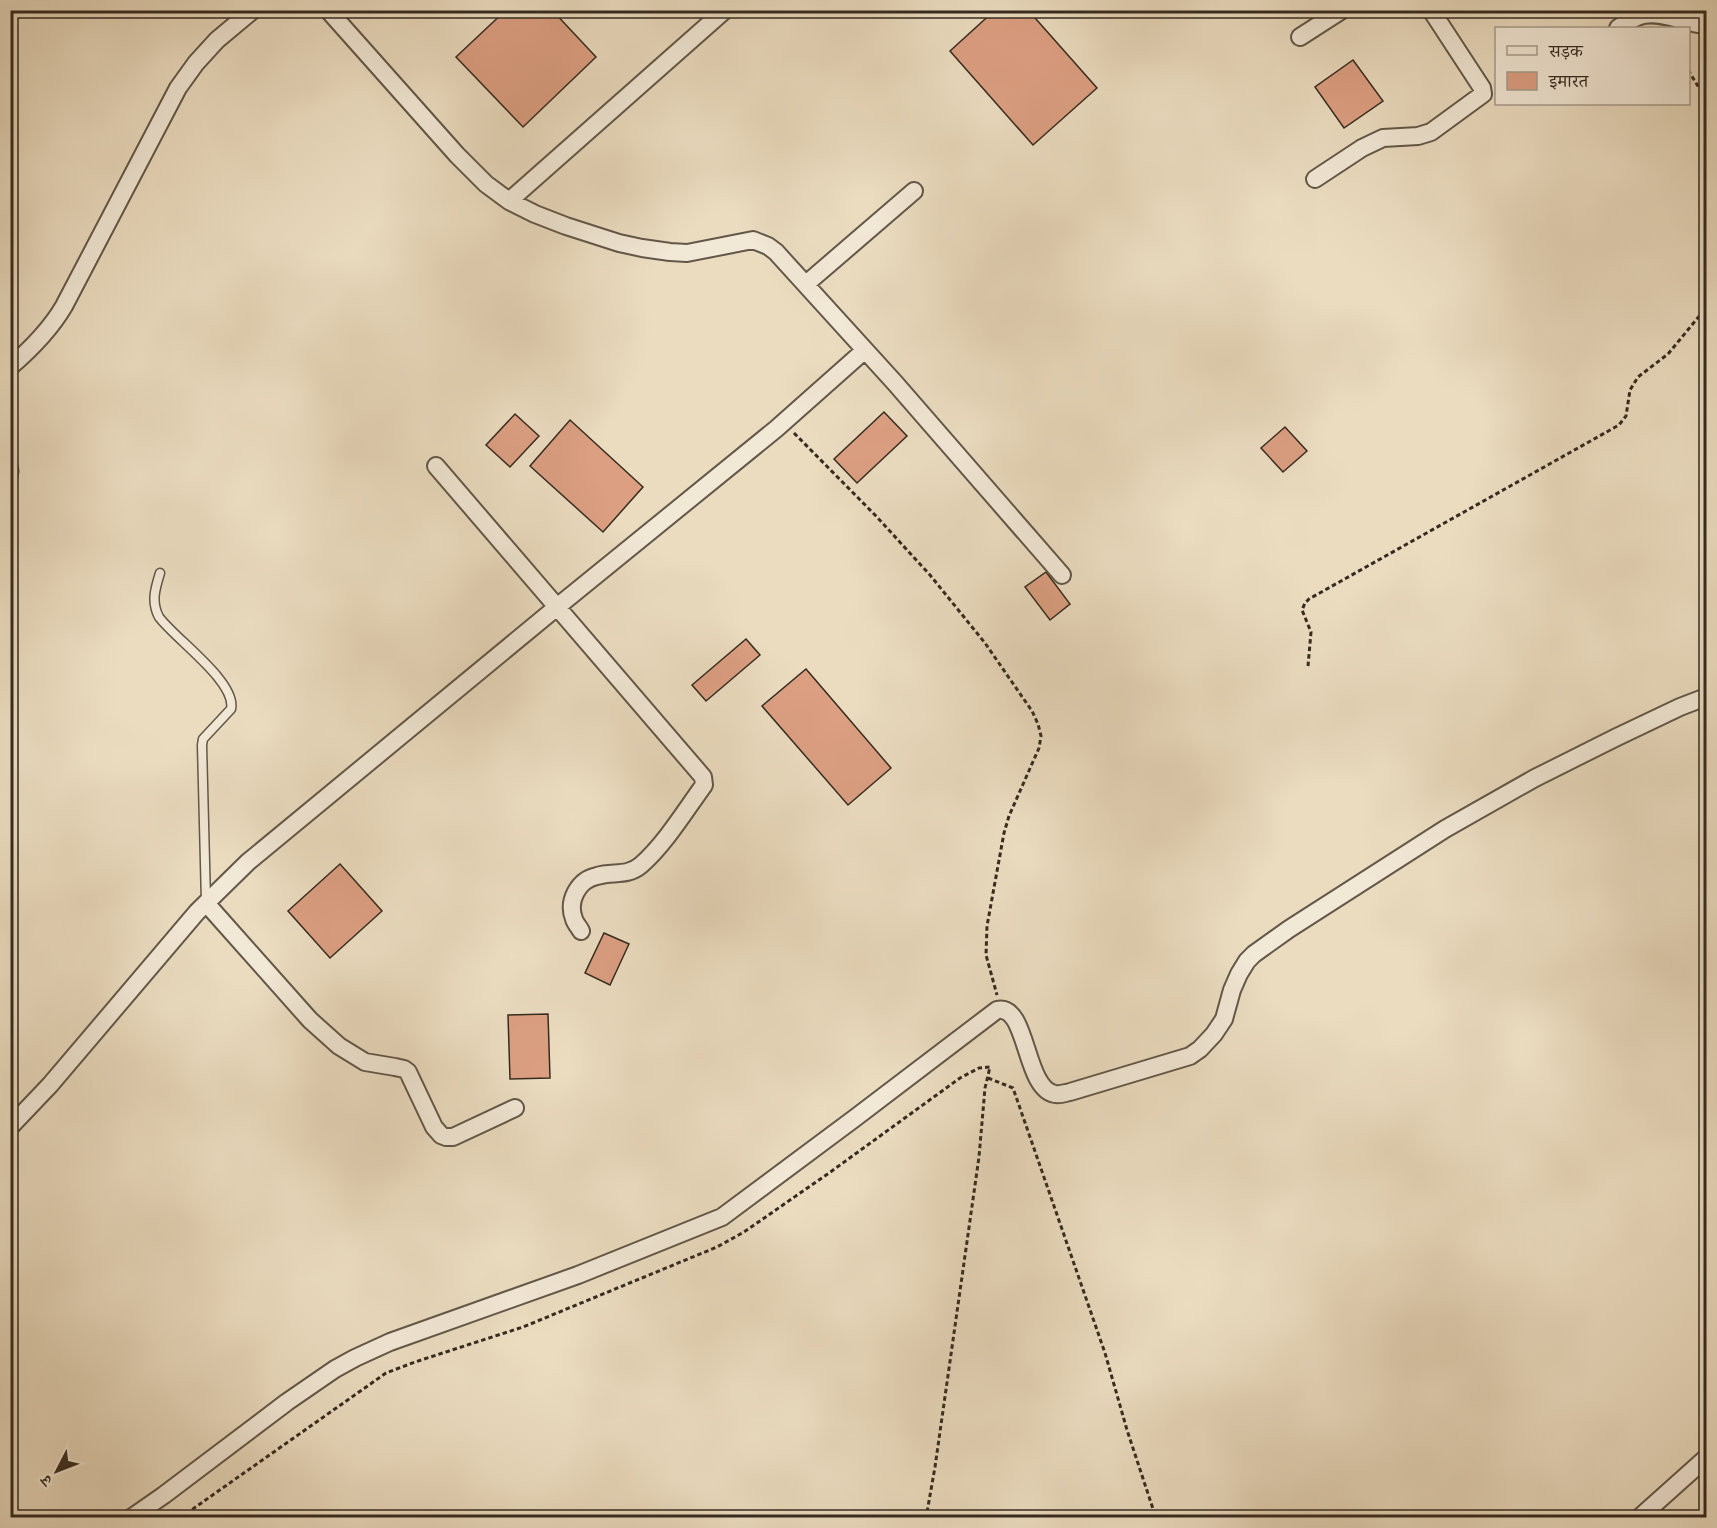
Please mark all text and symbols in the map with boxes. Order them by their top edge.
legend [1495,27,1690,105]
text: सड़क [1548,40,1584,66]
text: इमारत [1548,70,1589,96]
north arrow [27,1441,87,1501]
text: उ [35,1467,60,1491]

